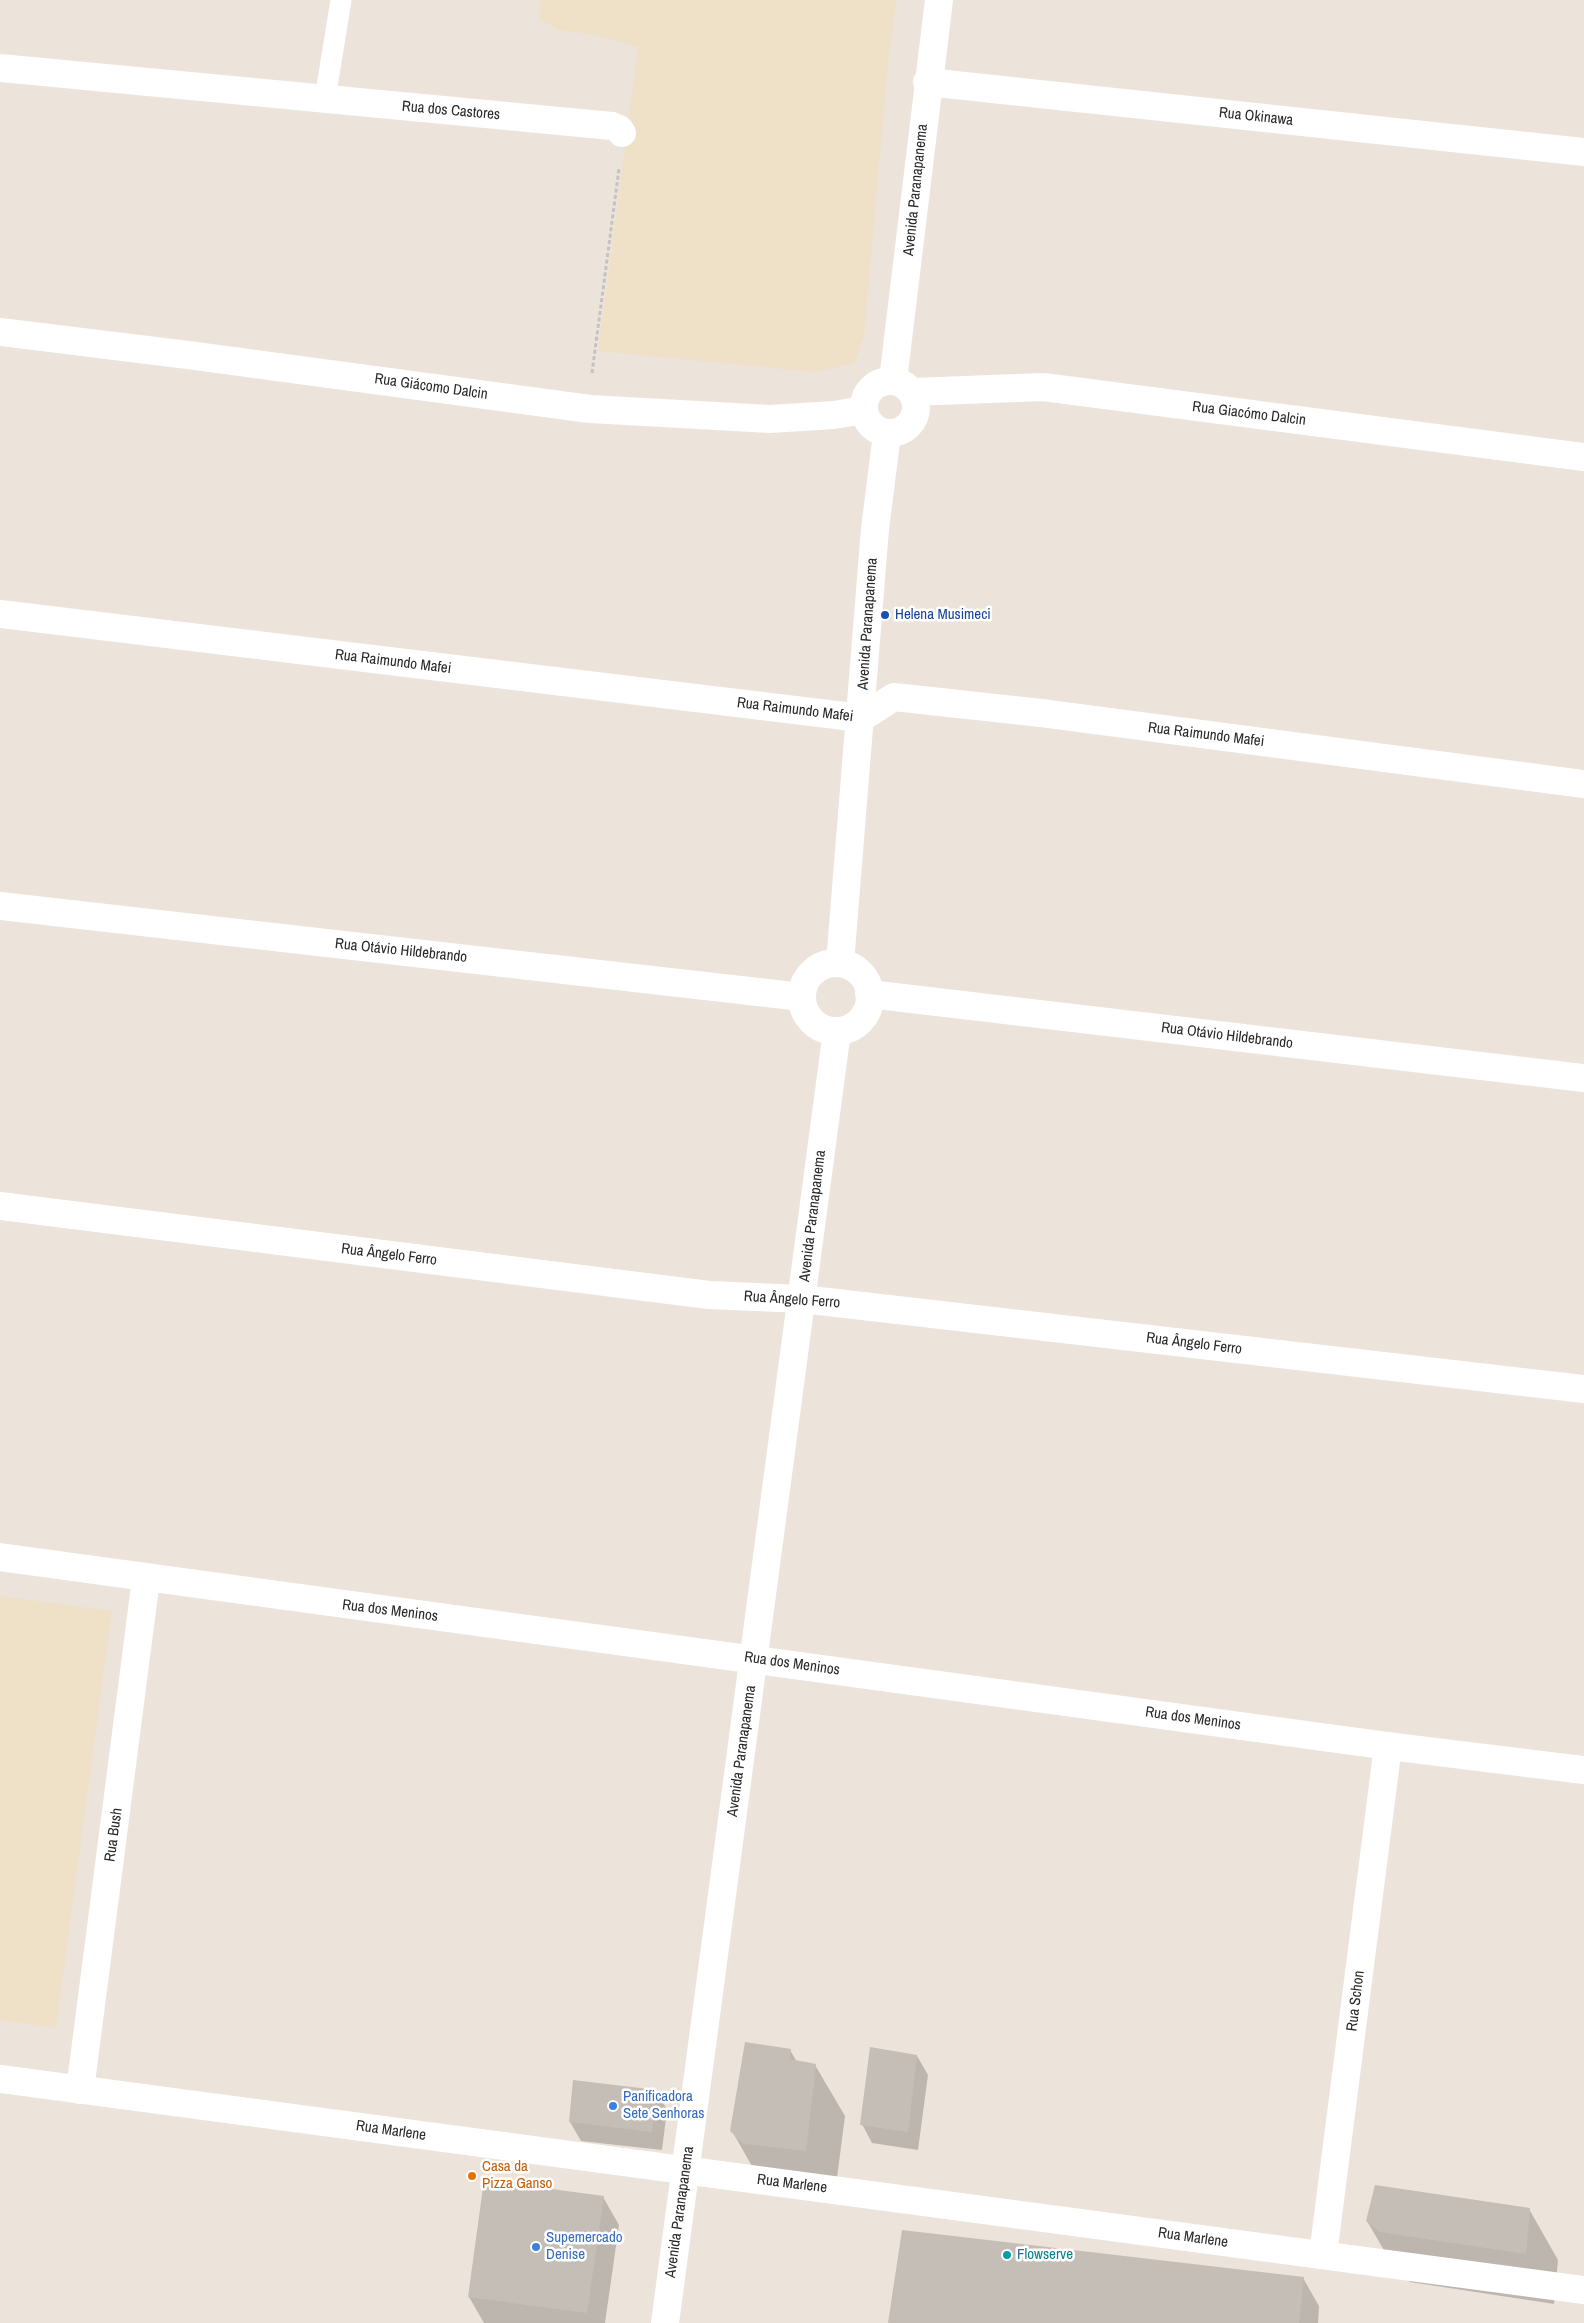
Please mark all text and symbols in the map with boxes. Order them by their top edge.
street label: Rua dos Castores [401,98,501,124]
street label: Rua Okinawa [1218,104,1294,130]
street label: Avenida Paranapanema [900,123,932,257]
street label: Rua Giácomo Dalcin [373,370,489,404]
street label: Rua Giacómo Dalcin [1191,398,1307,430]
street label: Avenida Paranapanema [854,557,882,691]
place label: Helena Musimeci [895,606,991,624]
marker: Helena Musimeci [879,609,891,621]
street label: Rua Raimundo Mafei [334,646,452,678]
street label: Rua Raimundo Mafei [736,694,854,726]
street label: Rua Raimundo Mafei [1147,719,1265,751]
street label: Rua Otávio Hildebrando [334,935,468,967]
street label: Rua Otávio Hildebrando [1160,1019,1294,1053]
street label: Avenida Paranapanema [796,1149,830,1283]
street label: Rua Ângelo Ferro [340,1240,438,1270]
street label: Rua Ângelo Ferro [743,1288,841,1312]
street label: Rua Ângelo Ferro [1145,1329,1243,1359]
street label: Rua dos Meninos [341,1596,439,1626]
street label: Rua dos Meninos [743,1648,841,1680]
street label: Avenida Paranapanema [724,1684,760,1818]
street label: Rua dos Meninos [1144,1703,1242,1735]
street label: Rua Bush [101,1807,127,1863]
street label: Rua Schon [1343,1970,1369,2032]
place label: Panificadora Sete Senhoras [623,2088,704,2123]
marker: Panificadora Sete Senhoras [607,2100,619,2112]
street label: Rua Marlene [355,2117,427,2145]
street label: Avenida Paranapanema [662,2145,698,2279]
place label: Casa da Pizza Ganso [482,2158,552,2193]
marker: Casa da Pizza Ganso [466,2170,478,2182]
street label: Rua Marlene [756,2171,828,2197]
street label: Rua Marlene [1157,2224,1229,2252]
place label: Supemercado Denise [546,2229,623,2264]
marker: Supemercado Denise [530,2241,542,2253]
place label: Flowserve [1017,2246,1073,2264]
marker: Flowserve [1001,2249,1013,2261]

